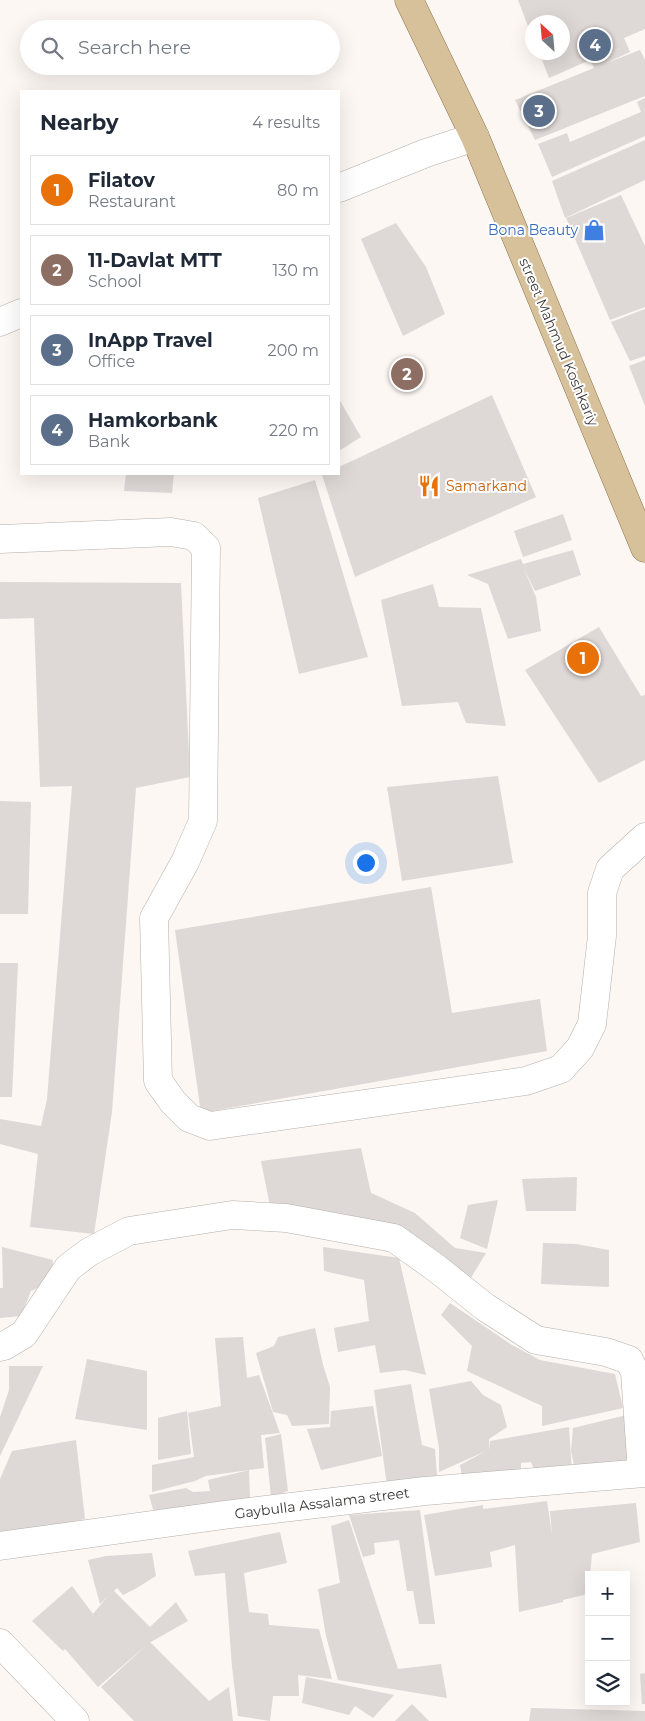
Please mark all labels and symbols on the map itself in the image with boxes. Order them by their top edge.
north arrow [525,15,570,60]
pin: 4 [579,26,611,64]
pin: 3 [523,92,555,130]
shop icon: Bona Beauty [581,217,607,243]
place label: Bona Beauty [488,221,578,239]
street label: street Mahmud Koshkariy [515,255,603,429]
pin: 2 [391,355,423,393]
restaurant icon: Samarkand [416,473,442,499]
place label: Samarkand [446,477,527,495]
pin: 1 [567,639,599,677]
your location [353,850,379,876]
street label: Gaybulla Assalama street [234,1483,411,1523]

